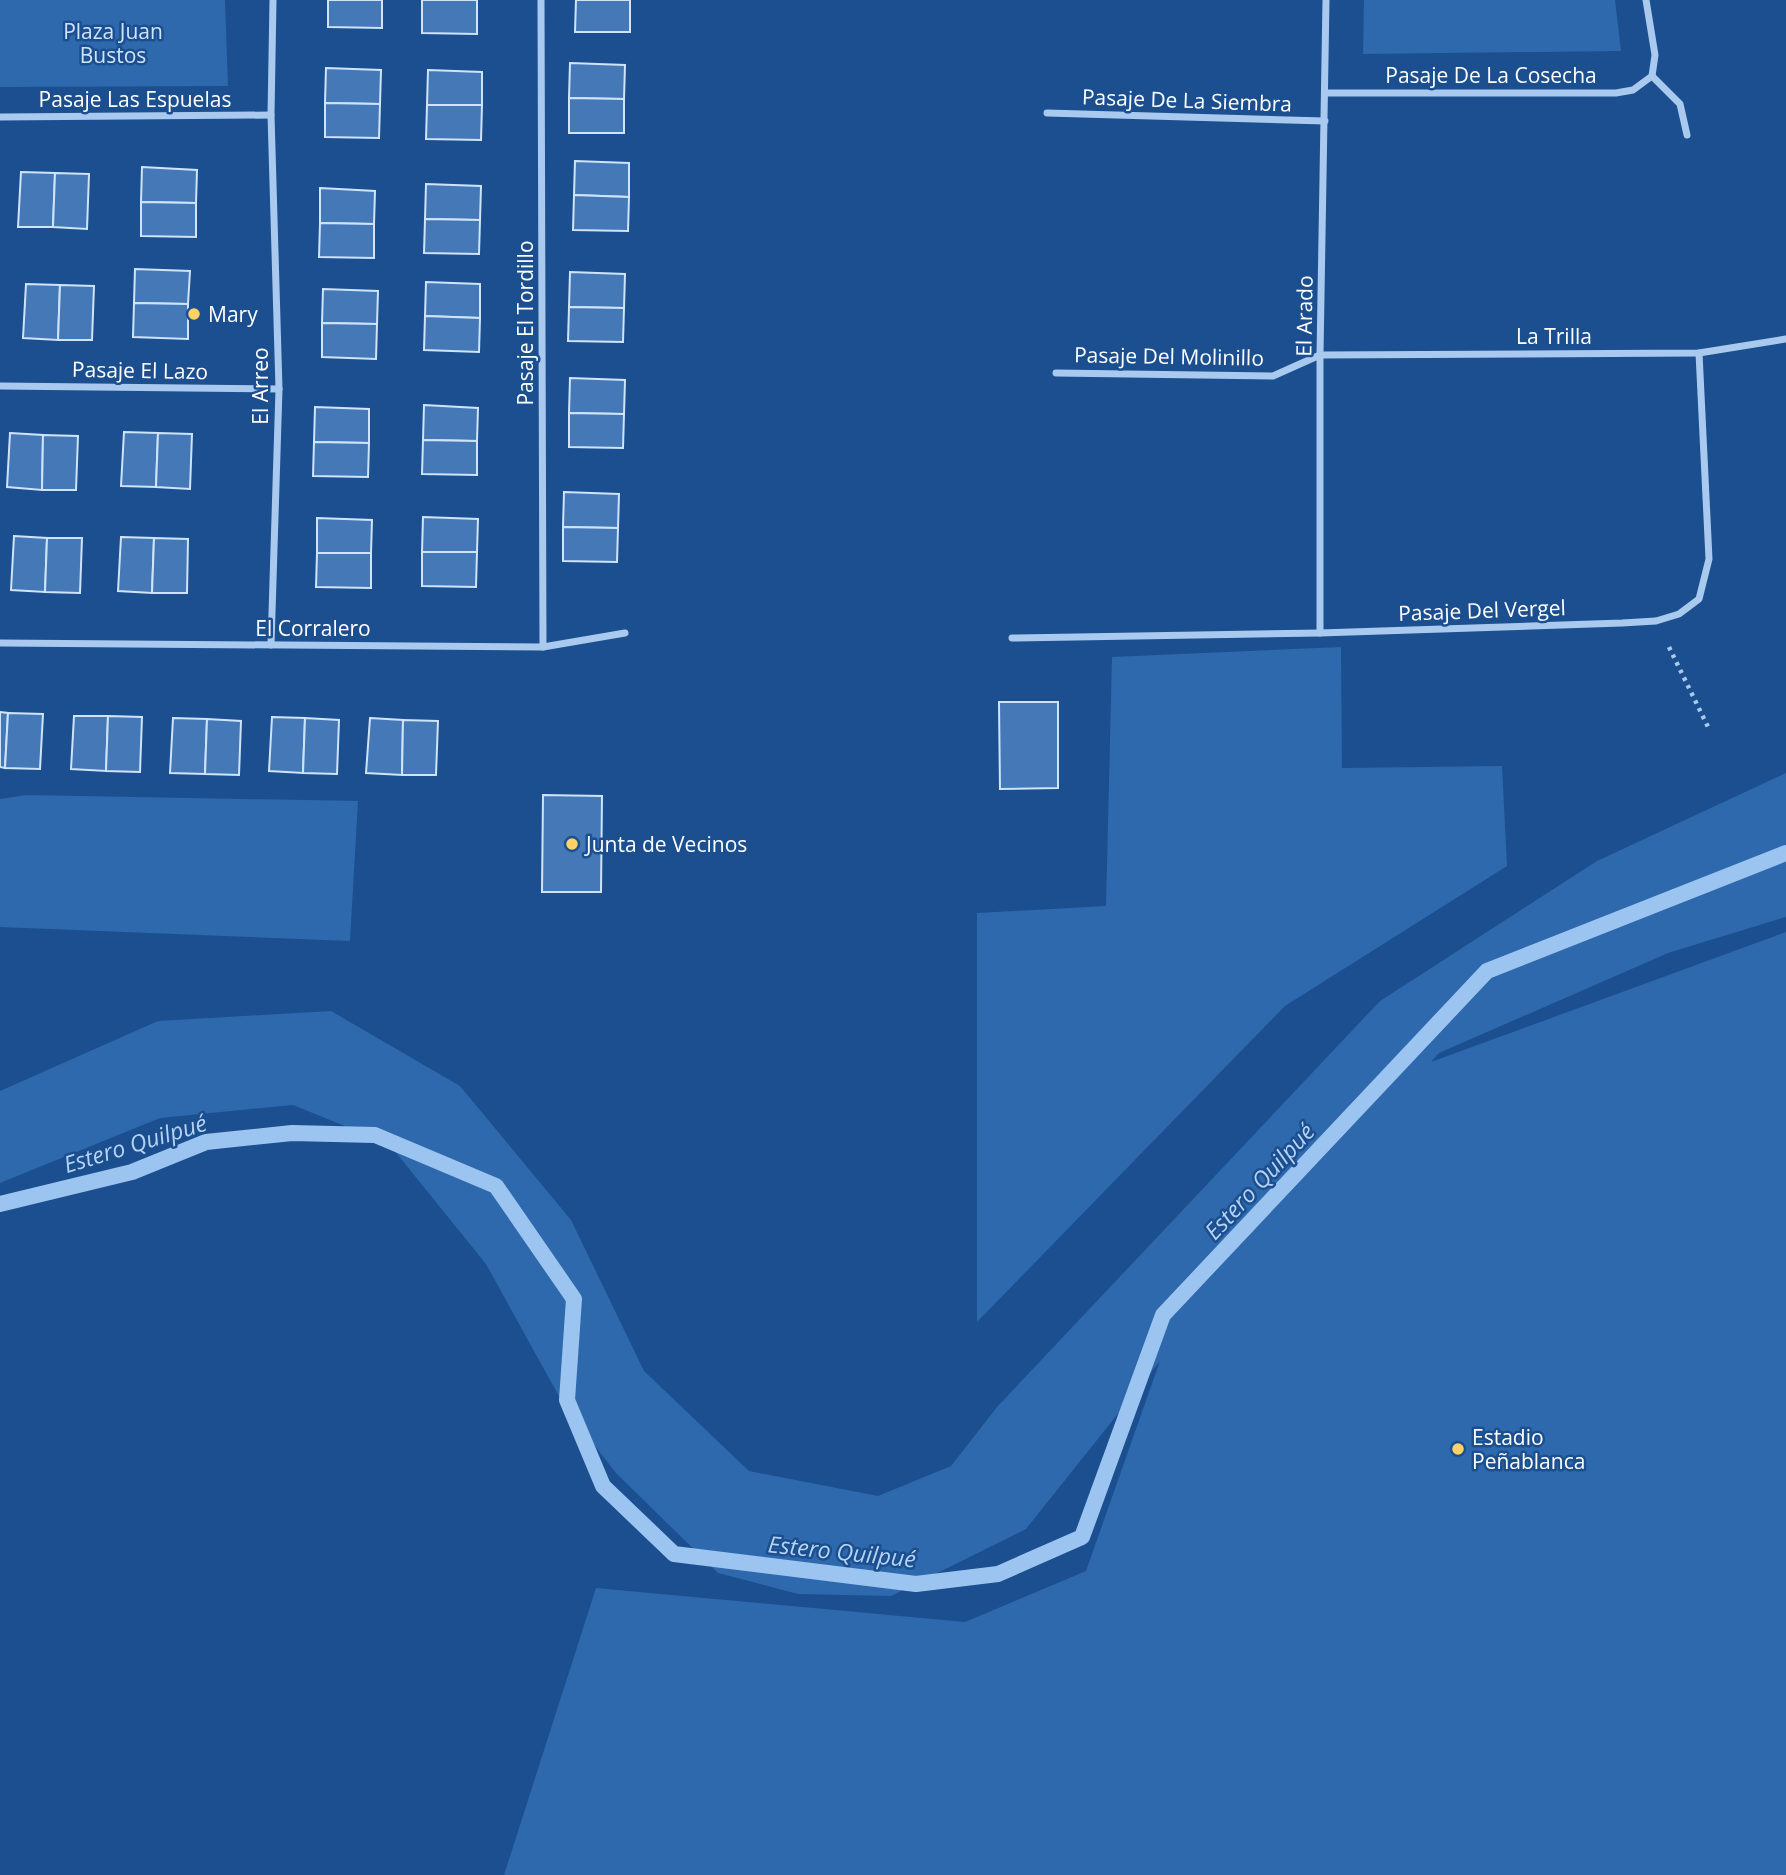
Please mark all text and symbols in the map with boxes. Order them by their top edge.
park label: Plaza Juan Bustos [63,17,163,69]
street label: Pasaje De La Cosecha [1385,61,1597,89]
street label: Pasaje De La Siembra [1081,82,1293,118]
street label: Pasaje Las Espuelas [39,85,231,113]
street label: Pasaje El Tordillo [511,240,539,406]
street label: El Arado [1289,275,1319,357]
place label: Mary [208,300,258,328]
marker: Mary [186,306,202,322]
street label: La Trilla [1516,322,1592,350]
street label: Pasaje Del Molinillo [1074,340,1264,372]
street label: El Arreo [246,347,274,425]
street label: Pasaje El Lazo [72,355,208,385]
street label: Pasaje Del Vergel [1398,593,1566,627]
street label: El Corralero [255,614,371,642]
place label: Junta de Vecinos [584,830,747,858]
marker: Junta de Vecinos [564,836,580,852]
water label: Estero Quilpué [59,1106,211,1180]
water label: Estero Quilpué [1197,1115,1322,1246]
place label: Estadio Peñablanca [1472,1423,1585,1475]
marker: Estadio Peñablanca [1450,1441,1466,1457]
water label: Estero Quilpué [767,1527,918,1575]

